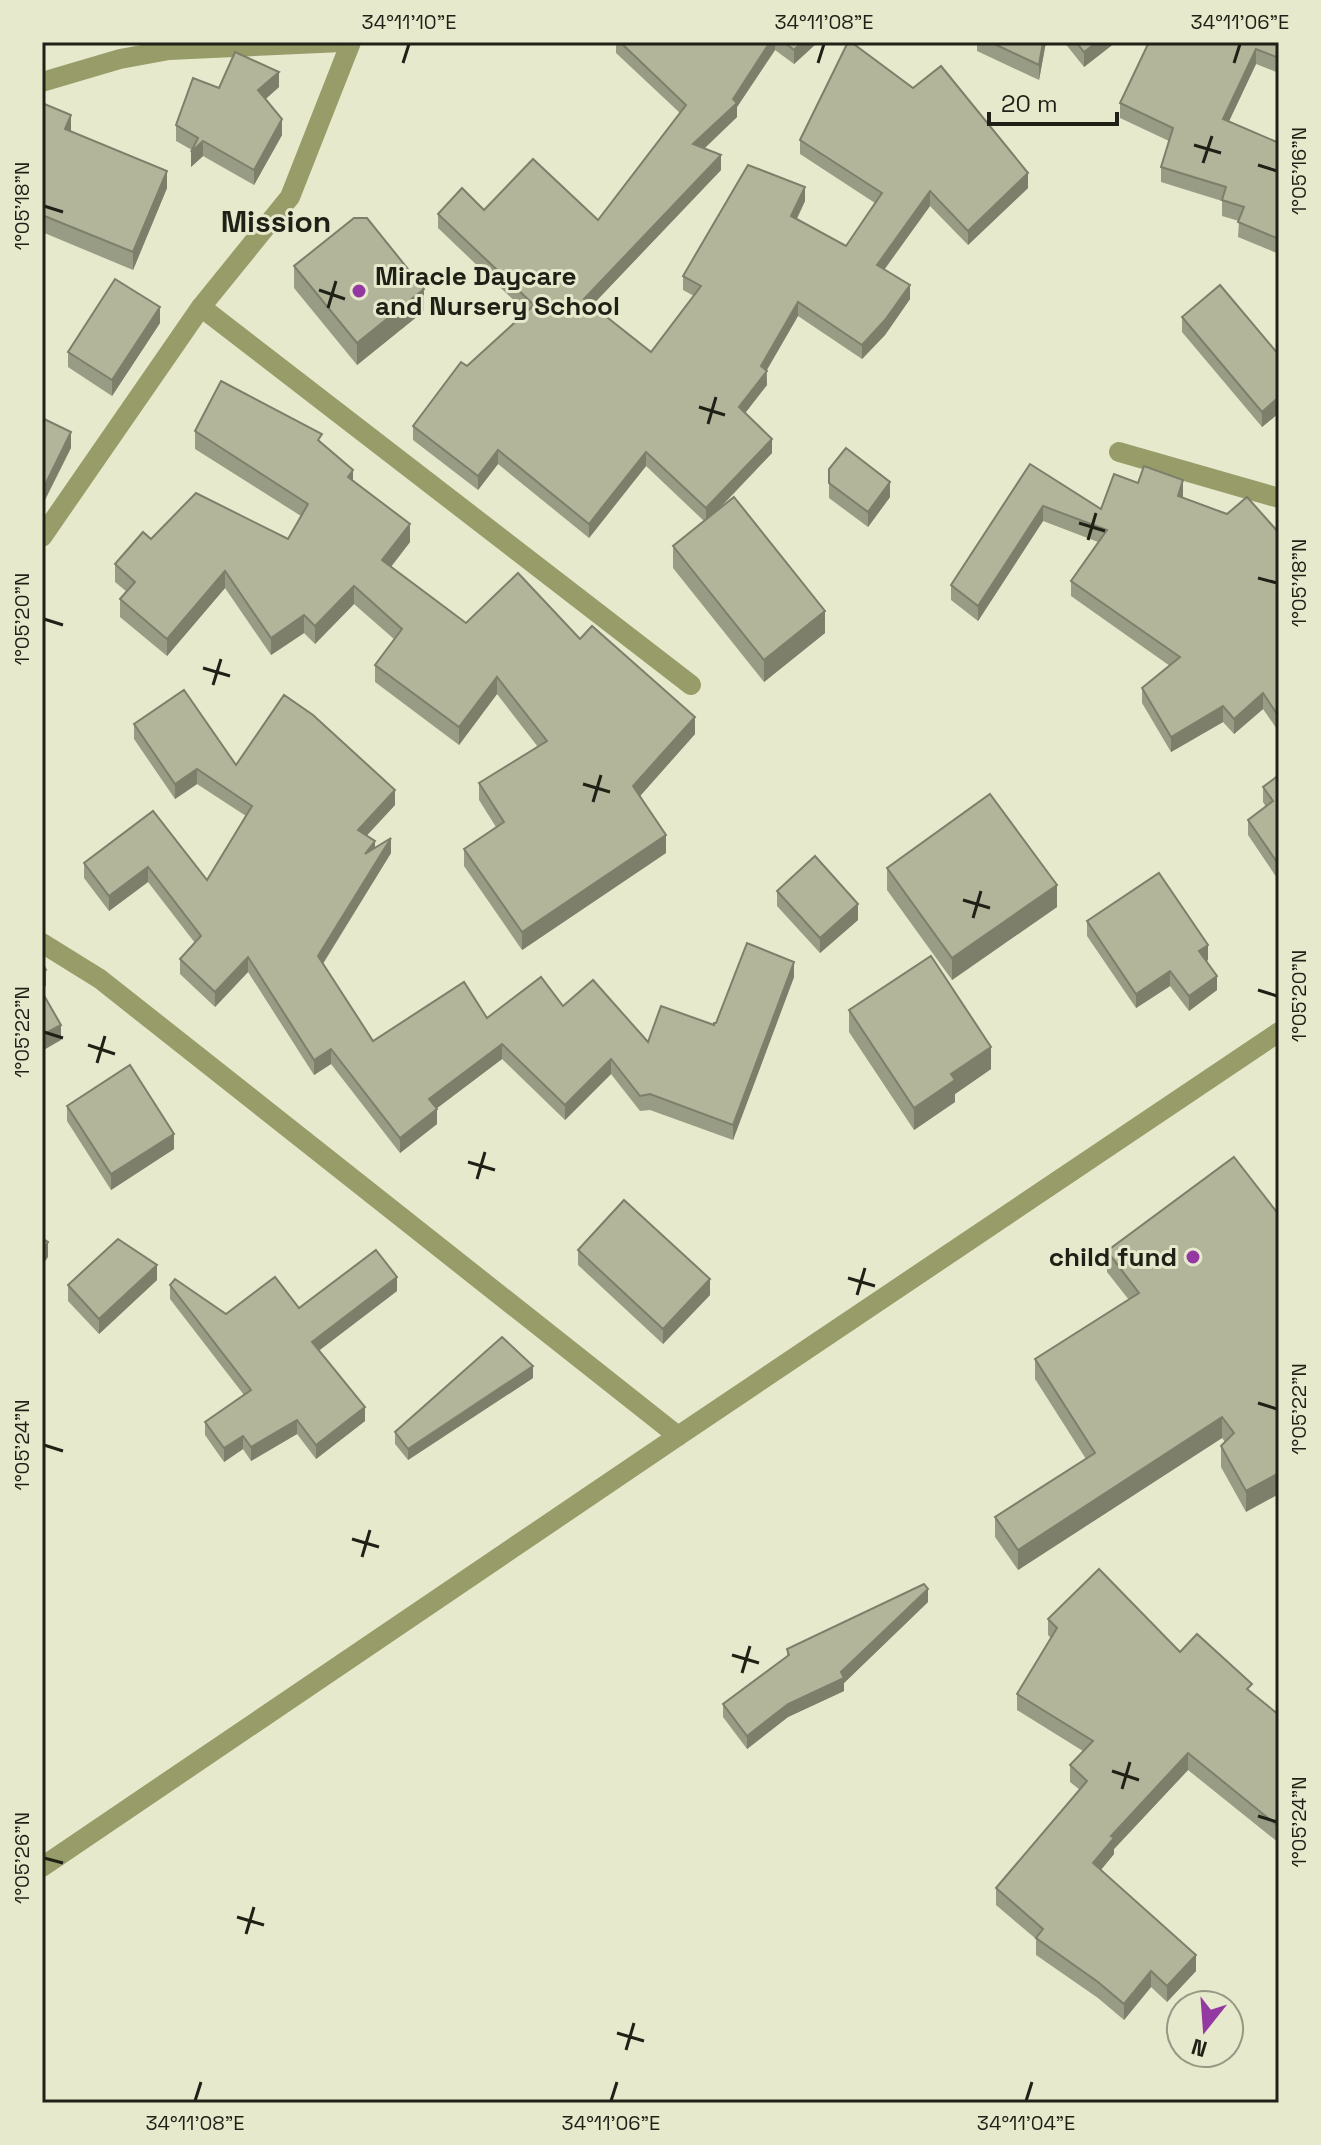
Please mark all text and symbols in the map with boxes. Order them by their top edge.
text: 34°11'10"E [362,9,456,35]
text: 34°11'08"E [775,9,873,35]
text: 34°11'06"E [1191,9,1289,35]
scale bar [989,76,1117,126]
text: 20 m [1001,88,1058,119]
text: 1°05'16"N [1286,127,1312,215]
text: 1°05'18"N [9,162,35,250]
district label: Mission [221,202,331,241]
place label: Miracle Daycare and Nursery School [375,259,620,323]
marker: Miracle Daycare and Nursery School [350,282,368,300]
text: 1°05'18"N [1286,539,1312,627]
text: 1°05'20"N [9,573,35,665]
text: 1°05'20"N [1286,950,1312,1042]
text: 1°05'22"N [9,986,35,1078]
place label: child fund [1049,1240,1177,1274]
marker: child fund [1184,1248,1202,1266]
text: 1°05'22"N [1286,1363,1312,1455]
text: 1°05'24"N [9,1400,35,1490]
text: 1°05'24"N [1286,1777,1312,1867]
text: 1°05'26"N [9,1812,35,1904]
north arrow [1165,1989,1245,2069]
text: N [1188,2033,1210,2064]
text: 34°11'08"E [146,2110,244,2136]
text: 34°11'06"E [562,2110,660,2136]
text: 34°11'04"E [977,2110,1075,2136]

